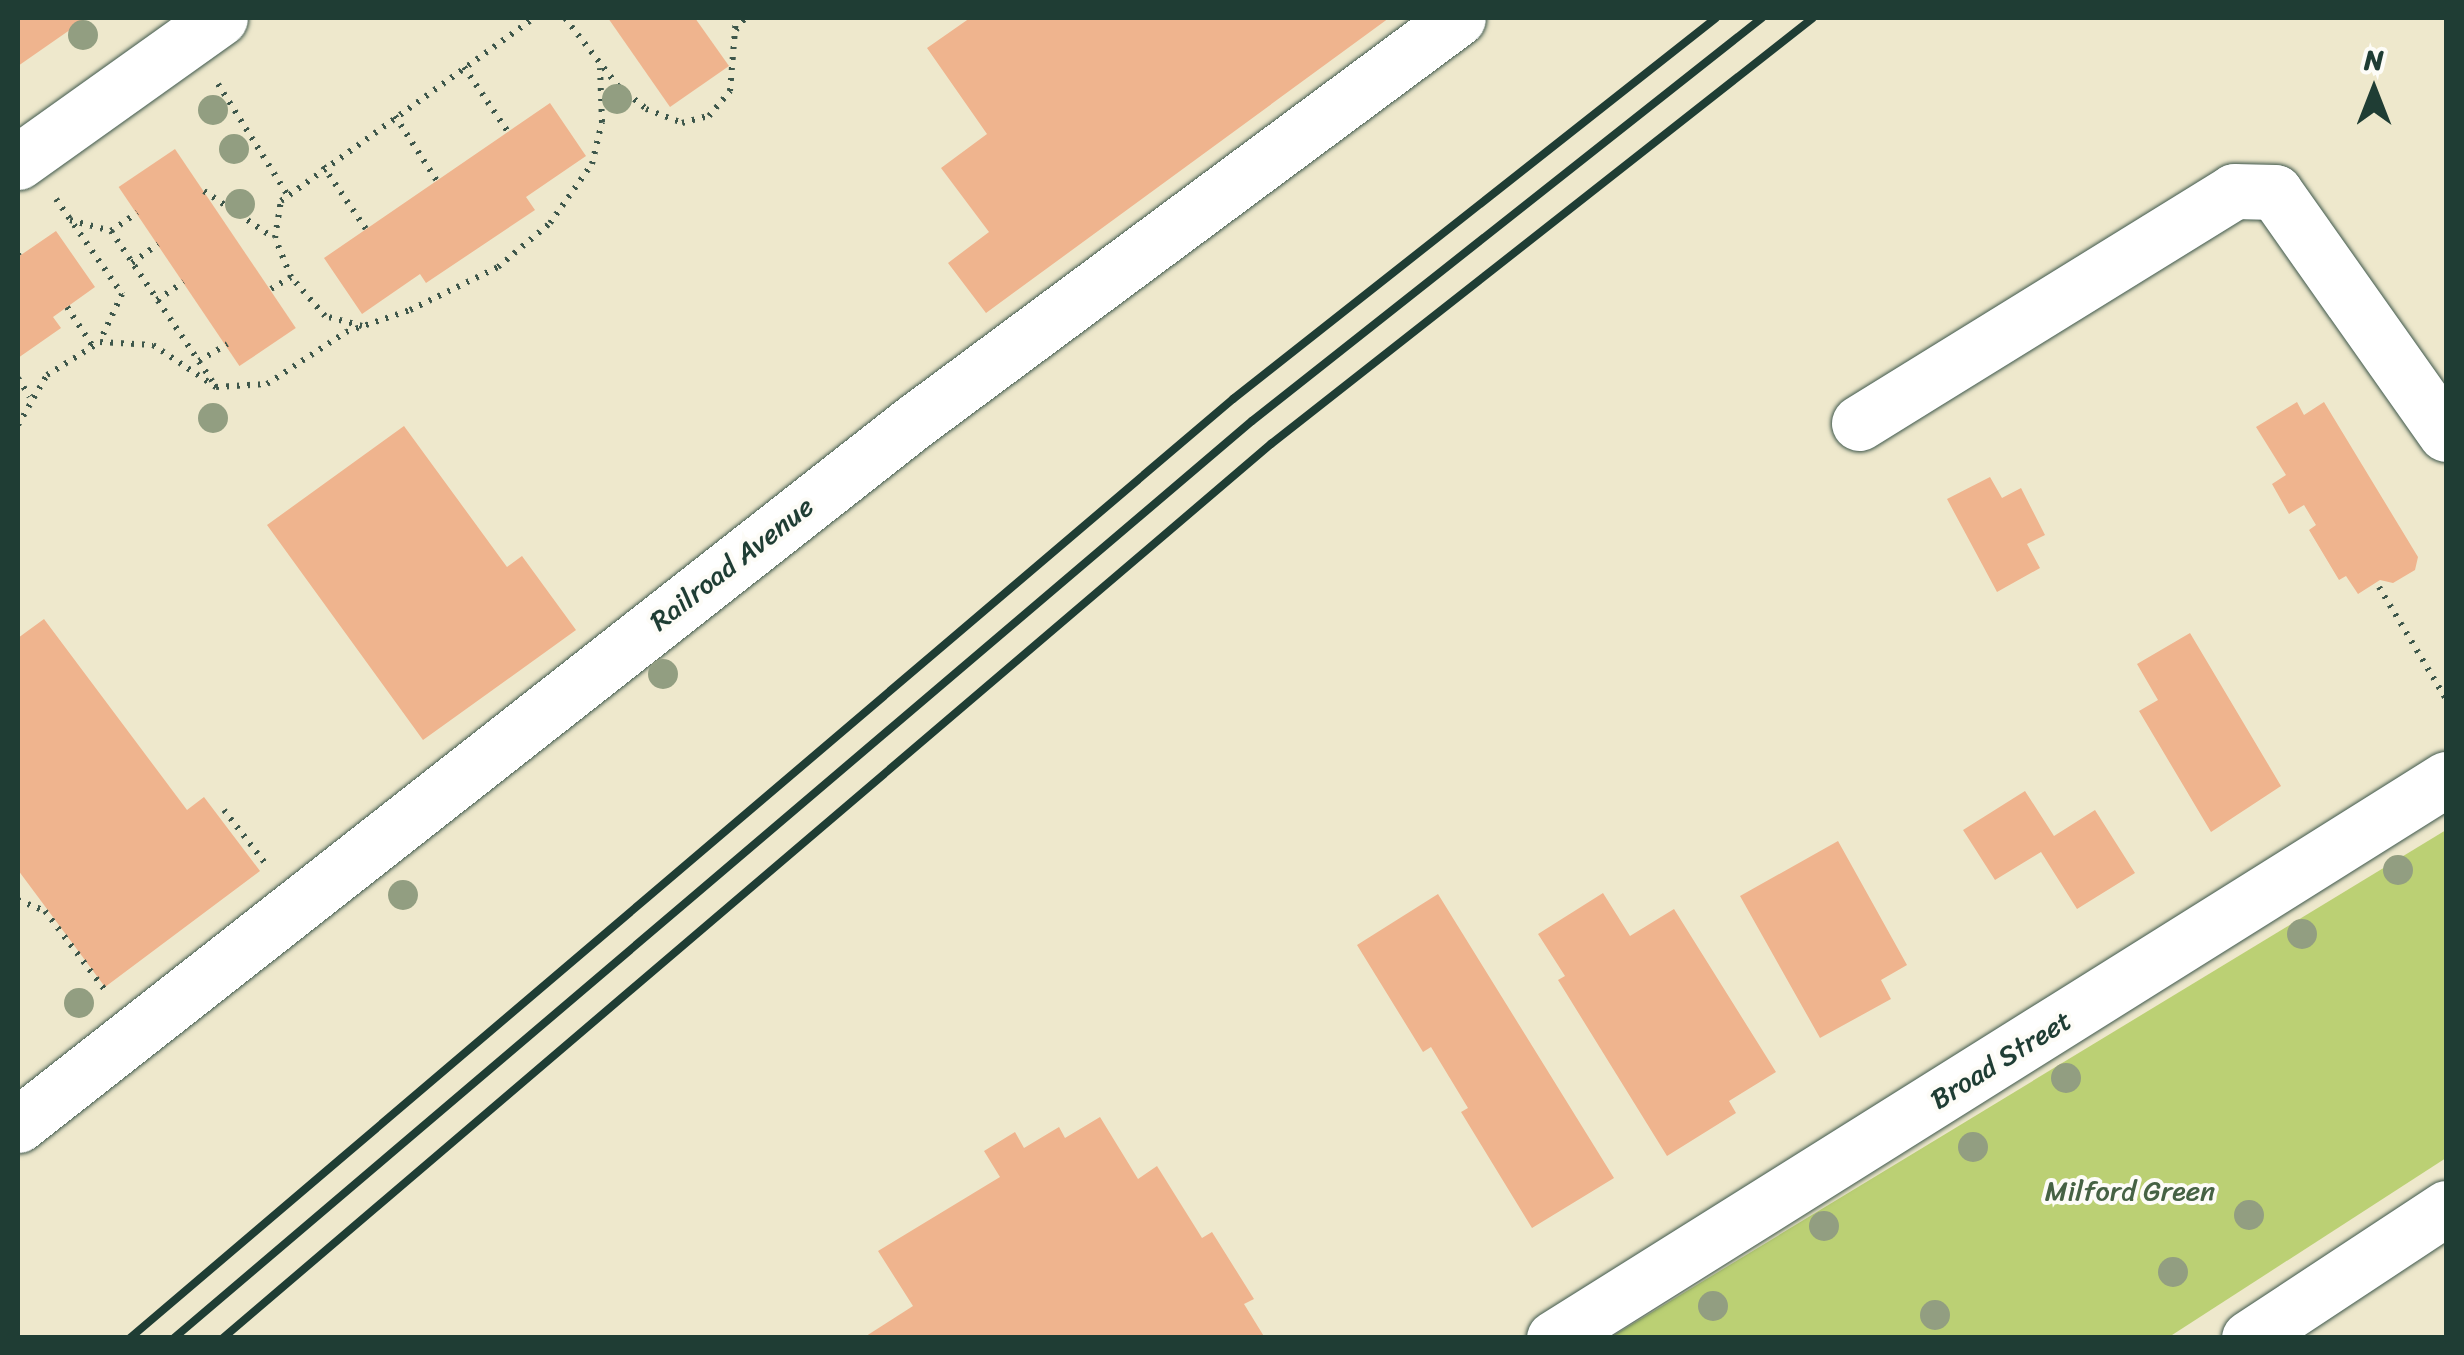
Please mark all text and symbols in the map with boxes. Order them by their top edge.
text: N [2364,35,2384,84]
north arrow [2324,40,2424,140]
street label: Railroad Avenue [644,490,820,638]
street label: Broad Street [1924,1003,2078,1117]
park label: Milford Green [2044,1174,2216,1208]

